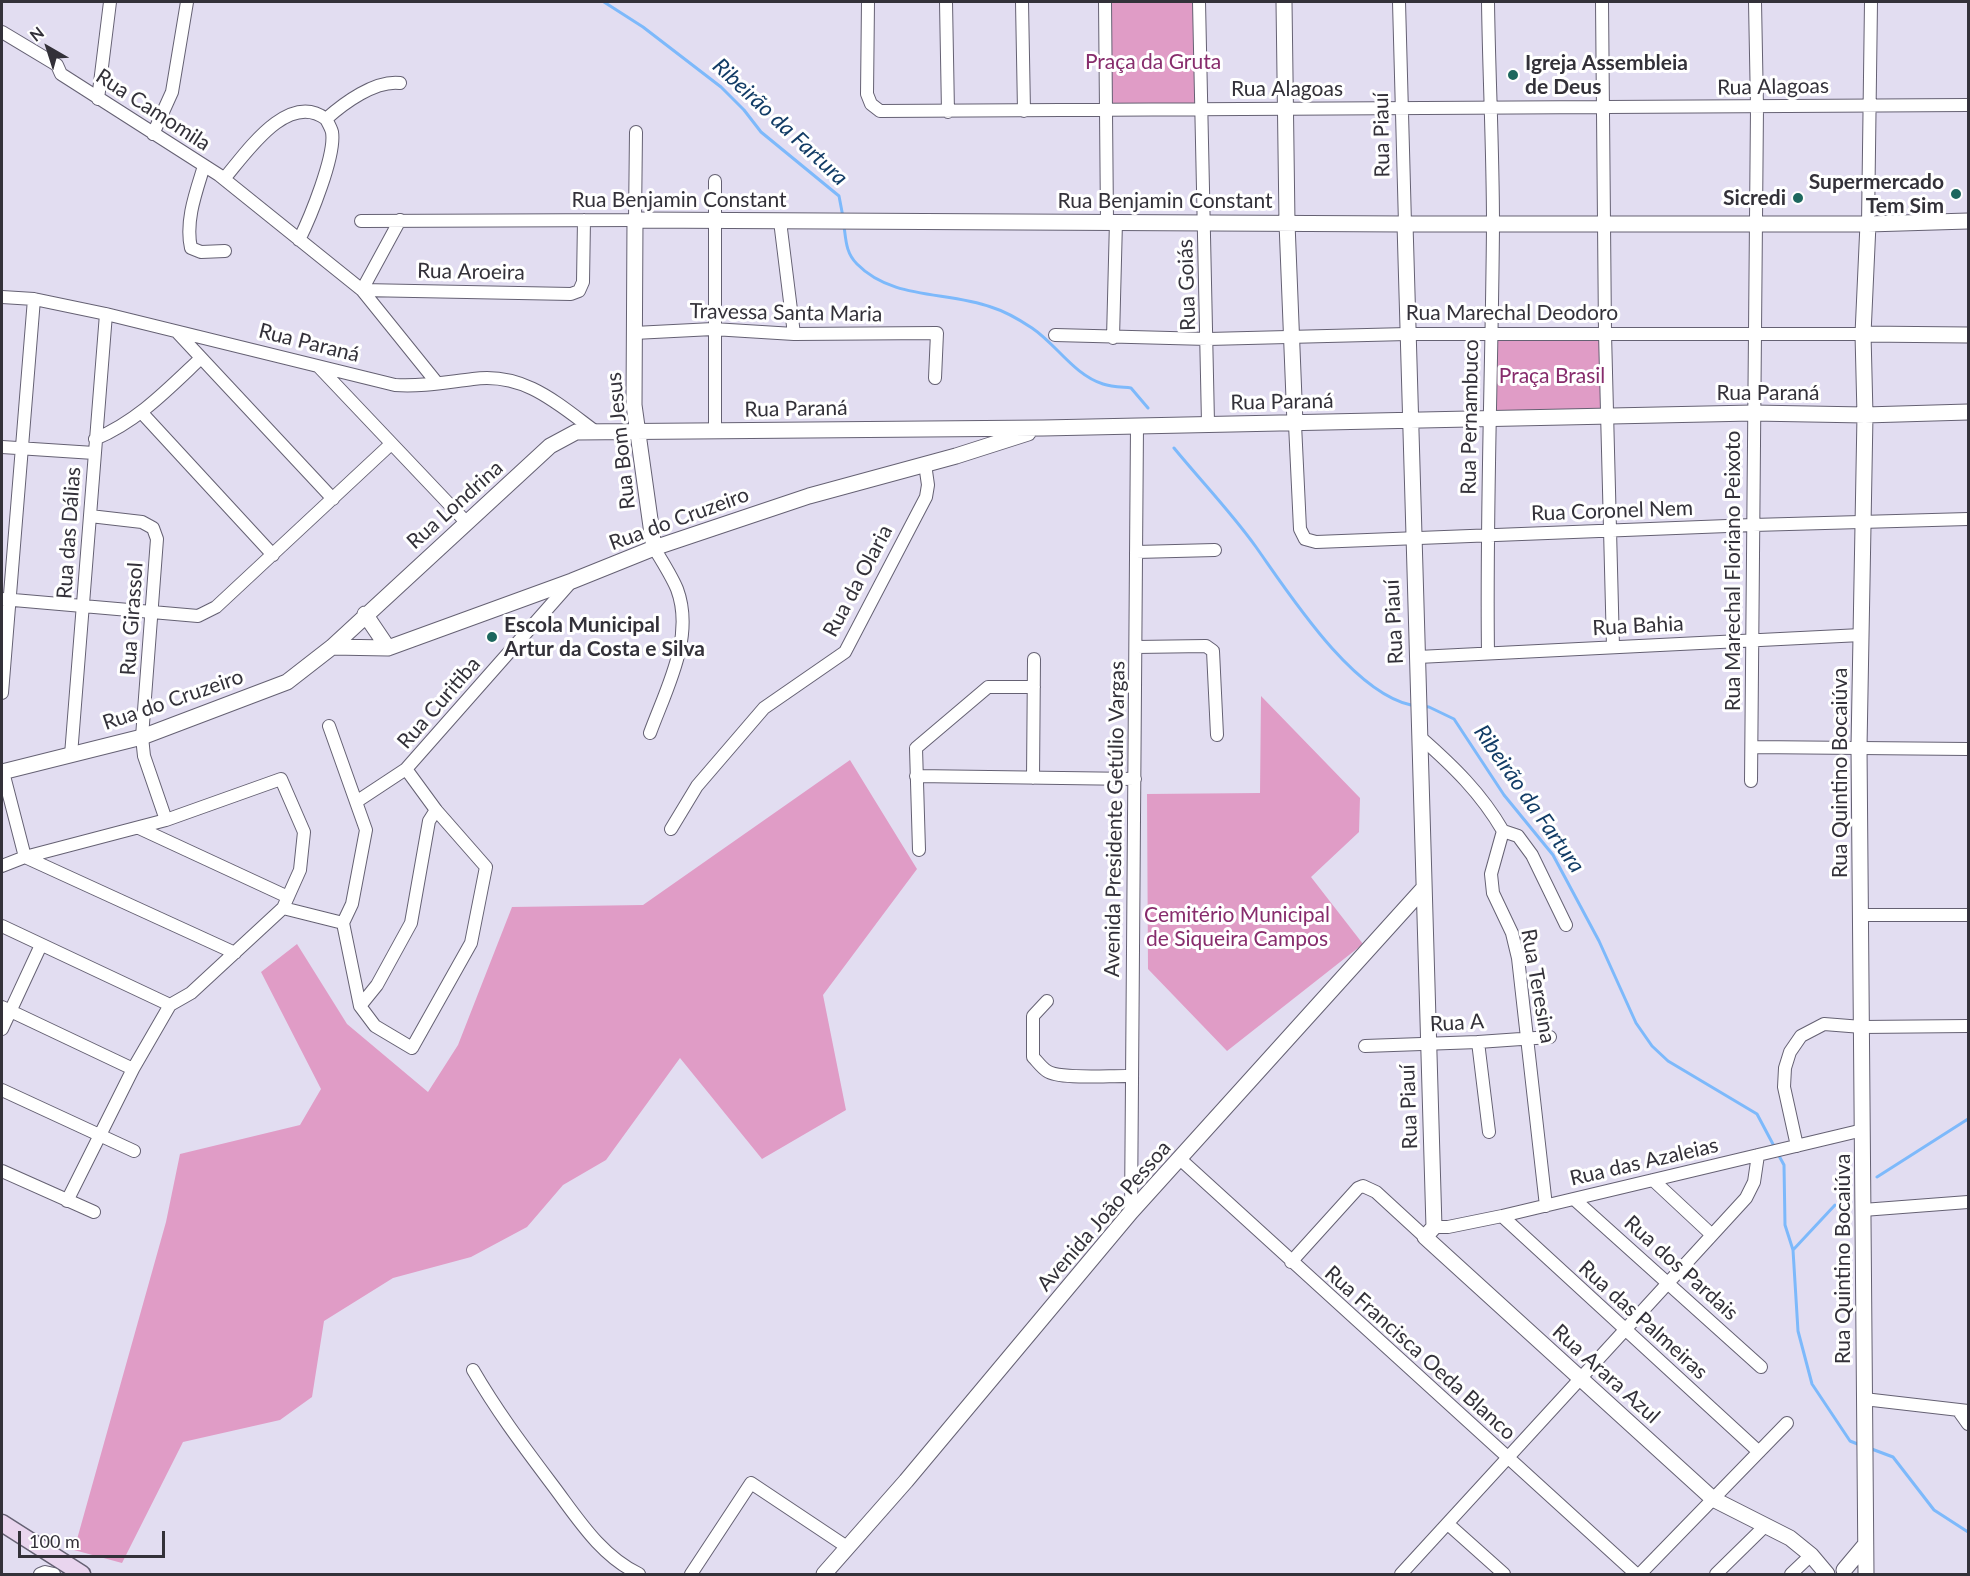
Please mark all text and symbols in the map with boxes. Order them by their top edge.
north arrow [18,18,78,78]
text: N [26,22,47,45]
park label: Praça da Gruta [1085,49,1221,75]
place label: Igreja Assembleia de Deus [1525,50,1688,100]
water label: Ribeirão da Fartura [707,53,853,191]
street label: Rua Camomila [91,64,215,156]
marker: Igreja Assembleia de Deus [1506,68,1520,82]
street label: Rua Alagoas [1717,73,1829,101]
street label: Rua Alagoas [1231,76,1343,102]
street label: Rua Piauí [1369,92,1395,178]
place label: Supermercado Tem Sim [1809,169,1944,219]
place label: Sicredi [1723,185,1786,211]
street label: Rua Benjamin Constant [572,187,786,213]
marker: Supermercado Tem Sim [1949,187,1963,201]
street label: Rua Benjamin Constant [1058,188,1272,214]
marker: Sicredi [1791,191,1805,205]
street label: Rua Goiás [1173,239,1201,331]
street label: Rua Aroeira [417,258,525,286]
street label: Travessa Santa Maria [689,299,883,327]
street label: Rua Marechal Deodoro [1406,300,1618,326]
street label: Rua Paraná [256,318,362,368]
street label: Rua Pernambuco [1456,339,1484,495]
park label: Praça Brasil [1499,363,1605,389]
street label: Rua Bom Jesus [601,371,641,511]
street label: Rua Paraná [1716,380,1820,406]
street label: Rua Paraná [1230,389,1334,415]
street label: Rua Paraná [744,396,848,422]
street label: Rua Marechal Floriano Peixoto [1720,431,1746,711]
street label: Rua Londrina [402,455,508,555]
street label: Rua das Dálias [52,466,86,600]
street label: Rua do Cruzeiro [606,482,752,556]
street label: Rua Coronel Nem [1530,496,1694,526]
street label: Rua da Olaria [818,521,898,641]
street label: Rua Girassol [115,562,149,676]
street label: Rua Piauí [1379,579,1409,665]
street label: Rua Bahia [1592,611,1684,641]
place label: Escola Municipal Artur da Costa e Silva [504,612,705,662]
marker: Escola Municipal Artur da Costa e Silva [485,630,499,644]
street label: Rua Curitiba [392,652,486,754]
street label: Avenida Presidente Getúlio Vargas [1100,661,1130,977]
street label: Rua do Cruzeiro [99,664,247,736]
street label: Rua Quintino Bocaiúva [1827,668,1853,878]
water label: Ribeirão da Fartura [1468,720,1590,878]
park label: Cemitério Municipal de Siqueira Campos [1144,902,1330,952]
street label: Rua Teresina [1516,927,1560,1045]
street label: Rua A [1429,1009,1485,1037]
street label: Rua Piauí [1395,1064,1423,1150]
street label: Rua das Azaleias [1567,1133,1721,1191]
street label: Avenida João Pessoa [1032,1136,1176,1296]
street label: Rua Quintino Bocaiúva [1830,1154,1856,1364]
street label: Rua dos Pardais [1619,1210,1743,1326]
street label: Rua das Palmeiras [1573,1255,1713,1385]
street label: Rua Francisca Oeda Blanco [1319,1261,1521,1445]
street label: Rua Arara Azul [1547,1319,1665,1429]
scale bar [21,1519,168,1557]
text: 100 m [29,1530,80,1552]

